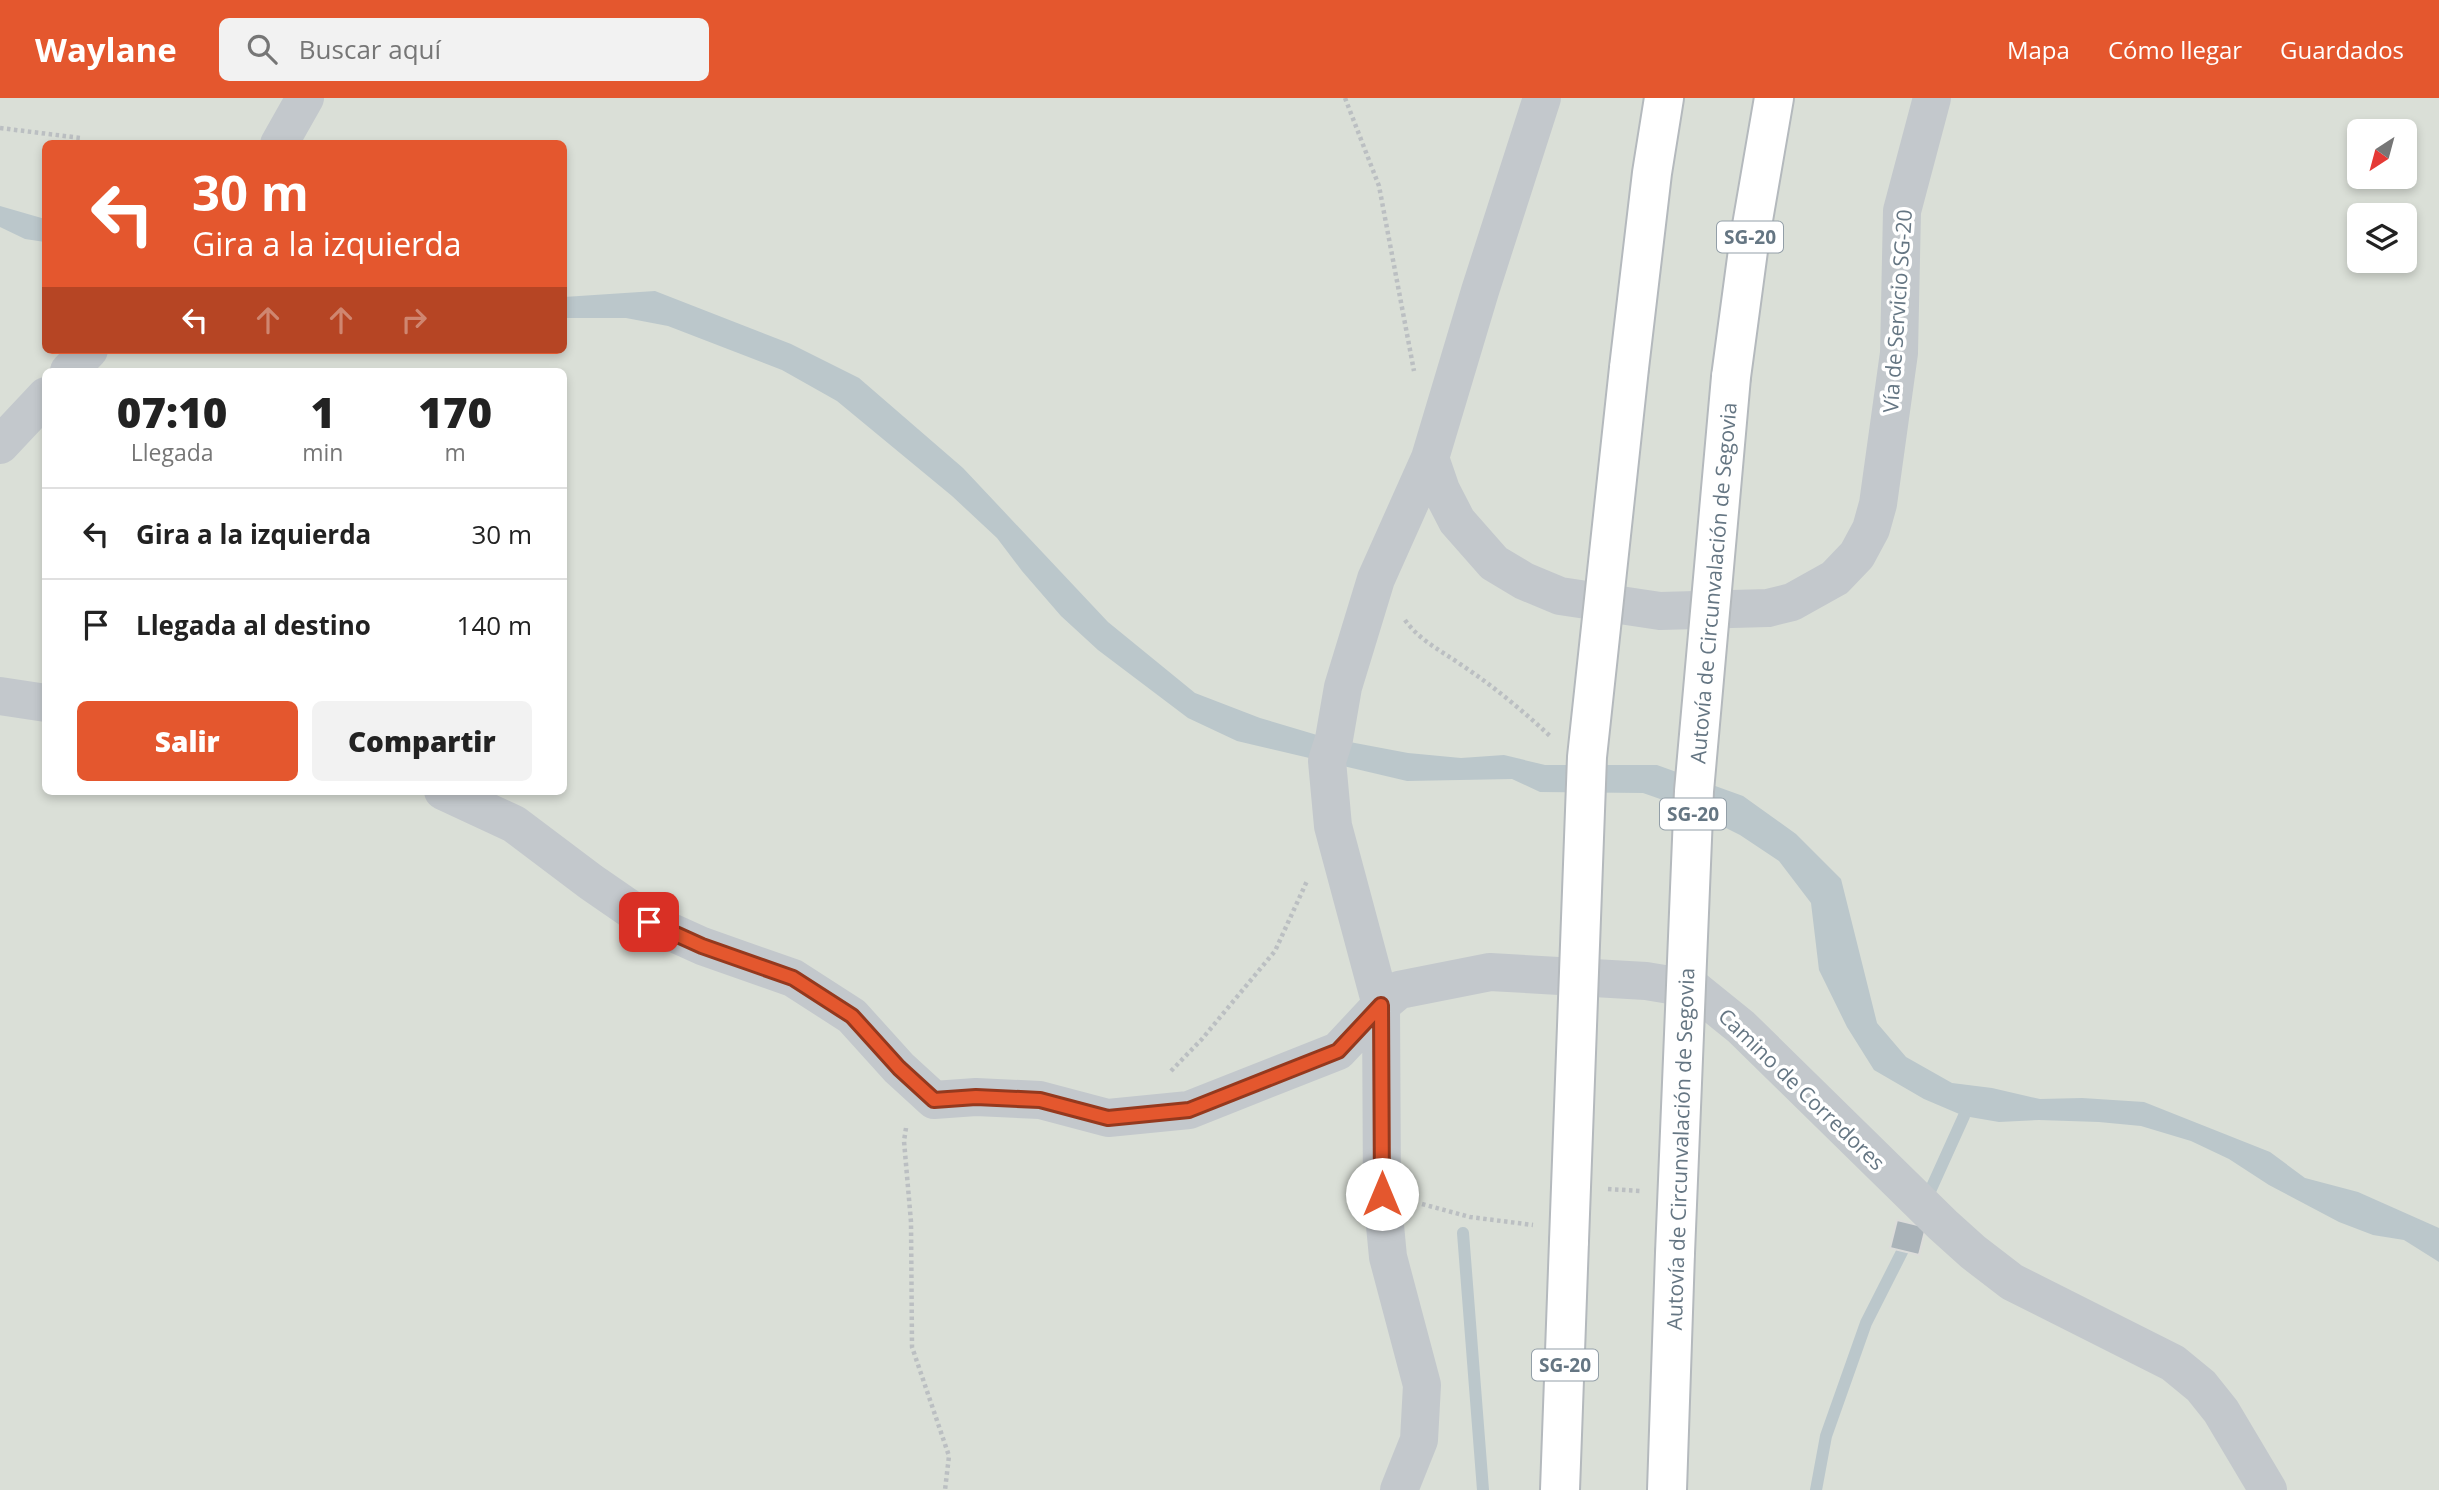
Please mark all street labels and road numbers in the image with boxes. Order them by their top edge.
street label: Vía de Servicio SG-20 [1876,208,1918,414]
road number: SG-20 [1717,222,1783,252]
street label: Autovía de Circunvalación de Segovia [1683,401,1743,765]
road number: SG-20 [1660,799,1726,830]
street label: Autovía de Circunvalación de Segovia [1660,967,1700,1331]
street label: Camino de Corredores [1713,1002,1891,1176]
road number: SG-20 [1532,1350,1598,1380]

